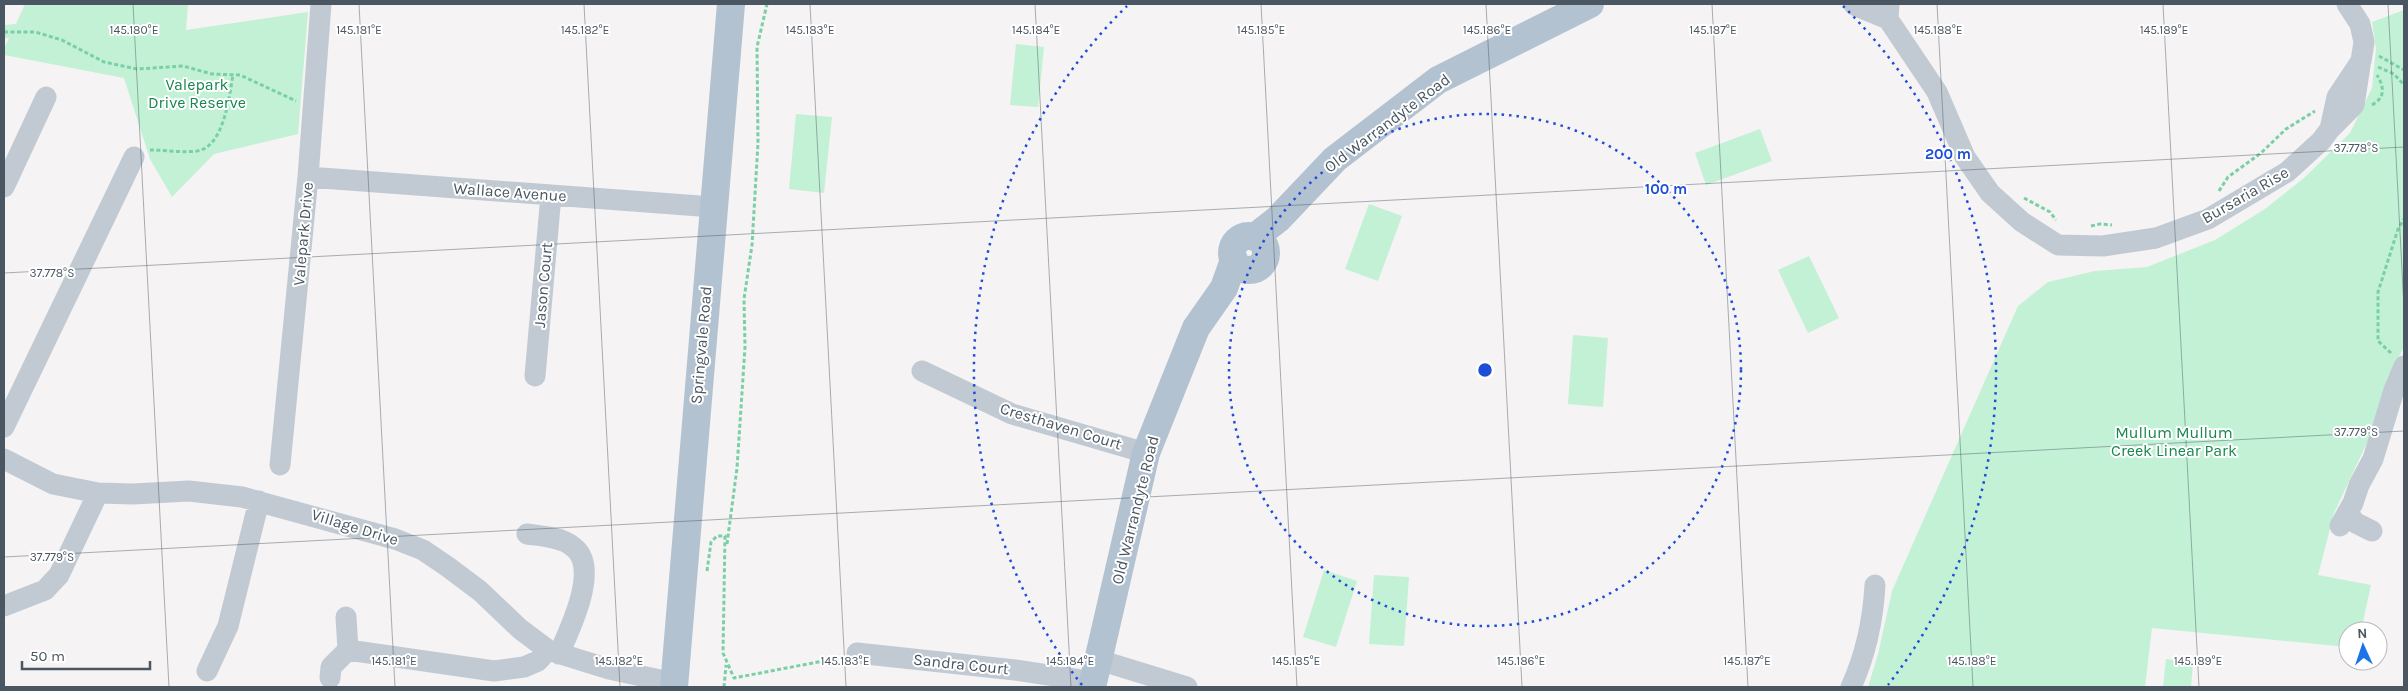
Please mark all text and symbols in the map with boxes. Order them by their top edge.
text: 145.180°E [110,23,158,37]
text: 145.181°E [336,23,382,37]
text: 145.182°E [561,23,609,37]
text: 145.183°E [786,23,834,37]
text: 145.184°E [1012,23,1060,37]
text: 145.185°E [1237,23,1285,37]
text: 145.186°E [1463,23,1511,37]
text: 145.187°E [1689,23,1737,37]
text: 145.188°E [1913,23,1963,37]
text: 145.189°E [2140,23,2188,37]
street label: Old Warrandyte Road [1320,70,1454,176]
park label: Valepark Drive Reserve [148,75,246,112]
text: 37.778°S [2334,141,2378,155]
text: 200 m [1925,145,1971,163]
street label: Bursaria Rise [2198,163,2292,227]
street label: Wallace Avenue [453,179,567,205]
text: 100 m [1645,180,1687,198]
street label: Valepark Drive [289,181,317,287]
street label: Jason Court [530,241,556,329]
text: 37.778°S [30,266,74,280]
street label: Springvale Road [686,285,716,405]
centre of rings [1476,361,1494,379]
street label: Cresthaven Court [998,398,1124,454]
park label: Mullum Mullum Creek Linear Park [2111,423,2237,460]
text: 37.779°S [2334,425,2378,439]
street label: Old Warrandyte Road [1107,434,1163,586]
street label: Village Drive [309,505,401,549]
text: 37.779°S [30,550,74,564]
north arrow [2338,621,2388,671]
text: N [2357,625,2368,642]
scale bar [22,638,150,670]
text: 50 m [30,647,65,665]
street label: Sandra Court [912,650,1010,678]
text: 145.181°E [371,654,417,668]
text: 145.182°E [595,654,643,668]
text: 145.183°E [821,654,869,668]
text: 145.184°E [1046,654,1094,668]
text: 145.185°E [1272,654,1320,668]
text: 145.186°E [1497,654,1545,668]
text: 145.187°E [1723,654,1771,668]
text: 145.188°E [1947,654,1997,668]
text: 145.189°E [2174,654,2222,668]

